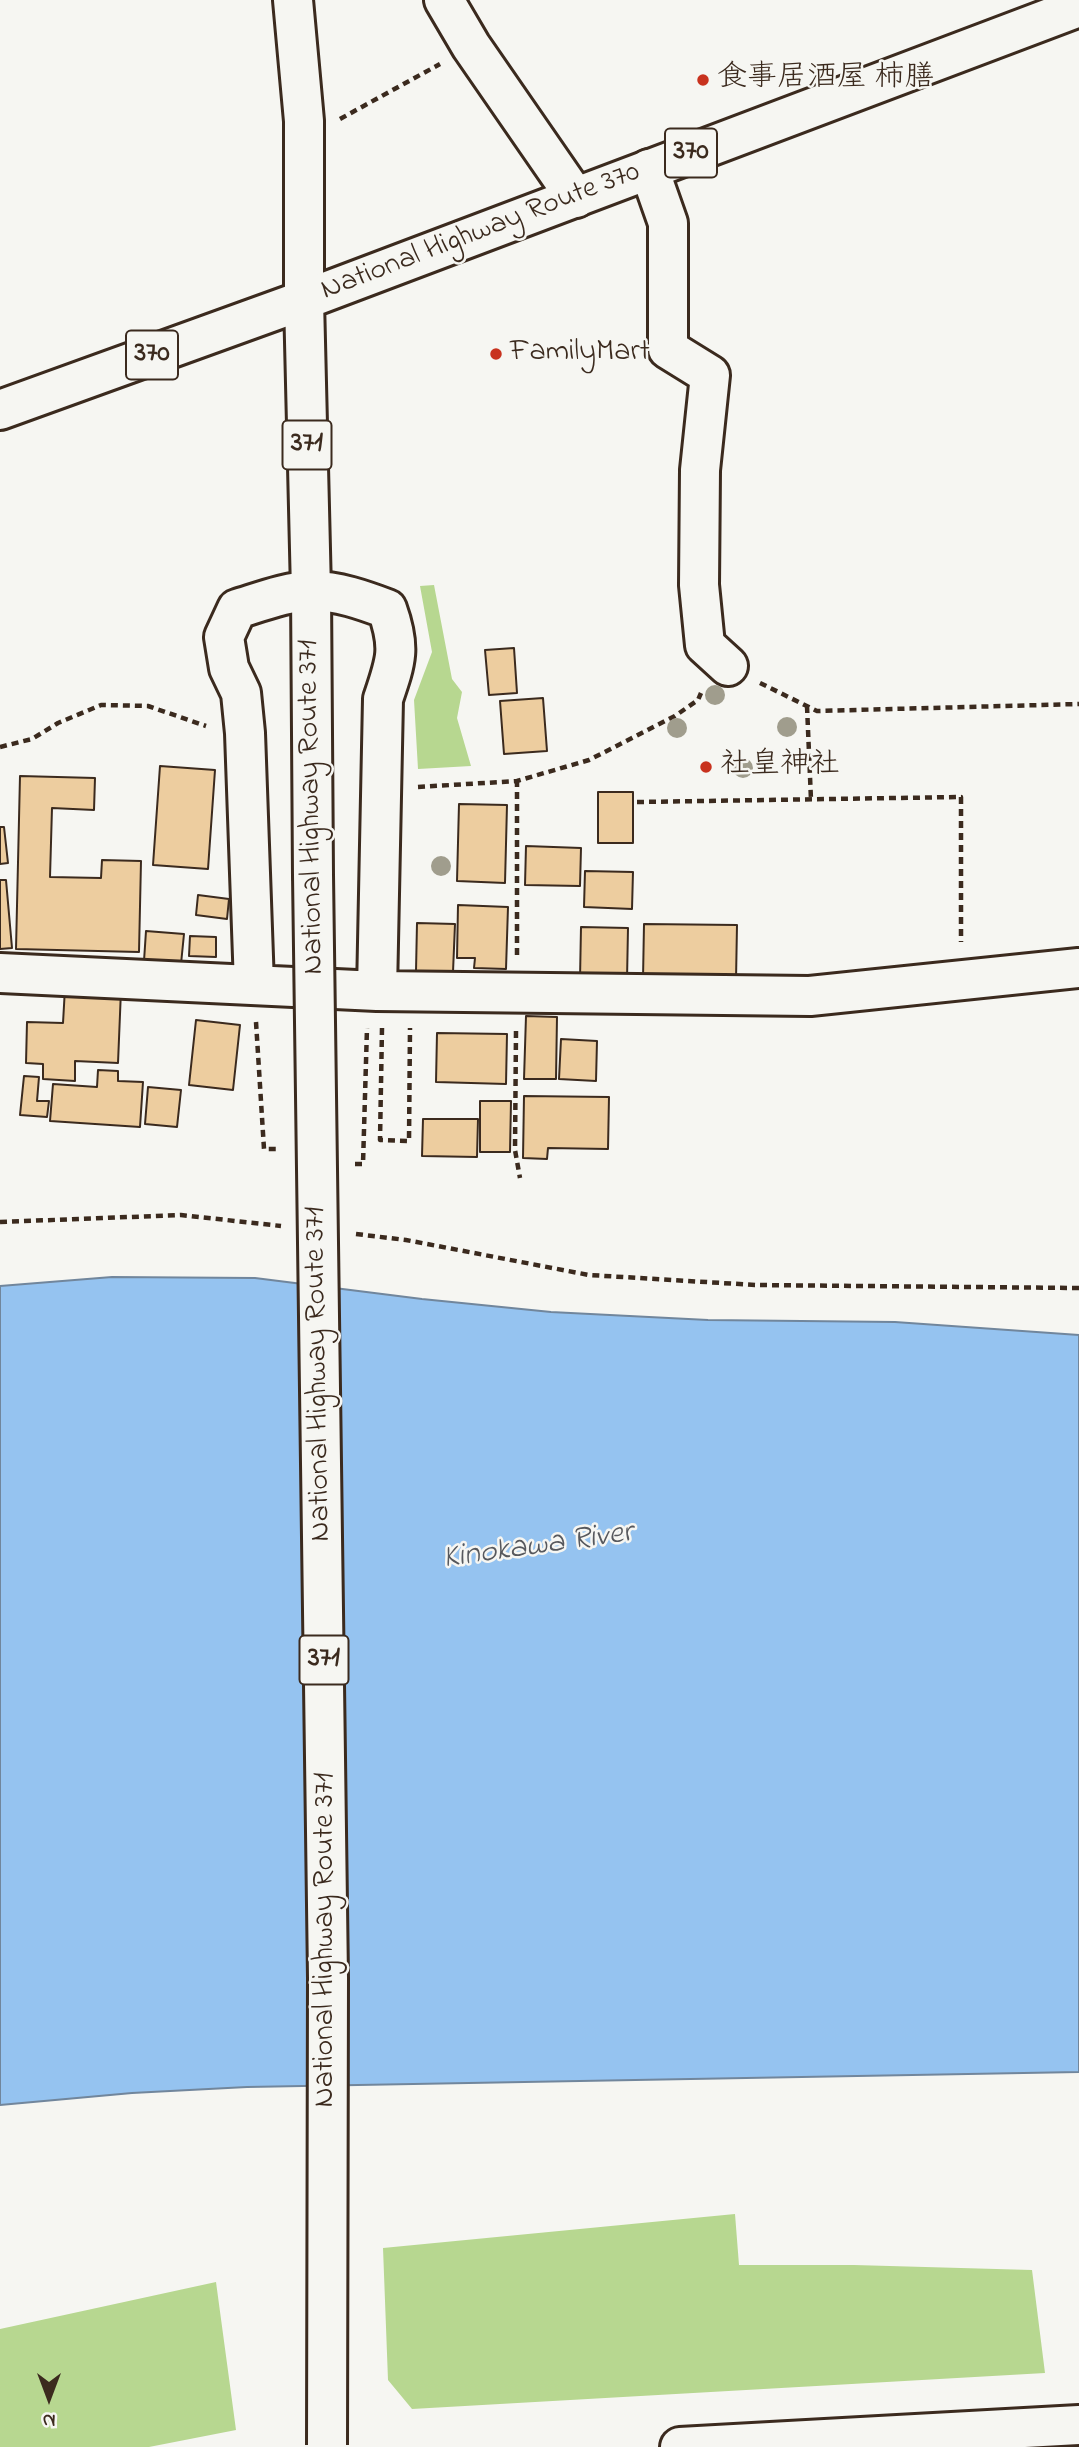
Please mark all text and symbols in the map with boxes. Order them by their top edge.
place label: 食事居酒屋 柿膳 [717,62,934,98]
marker: 食事居酒屋 柿膳 [695,72,711,88]
road number: 370 [665,128,717,178]
street label: National Highway Route 370 [317,156,645,310]
road number: 370 [126,330,178,380]
place label: FamilyMart [510,336,650,372]
marker: FamilyMart [488,346,504,362]
road number: 371 [282,420,332,470]
street label: National Highway Route 371 [292,639,334,975]
place label: 社皇神社 [720,749,840,785]
marker: 社皇神社 [698,759,714,775]
street label: National Highway Route 371 [299,1206,341,1542]
water label: Kinokawa River [441,1516,635,1580]
road number: 371 [300,1636,348,1684]
street label: National Highway Route 371 [309,1772,345,2108]
north arrow [14,2363,84,2433]
text: N [43,2406,55,2433]

